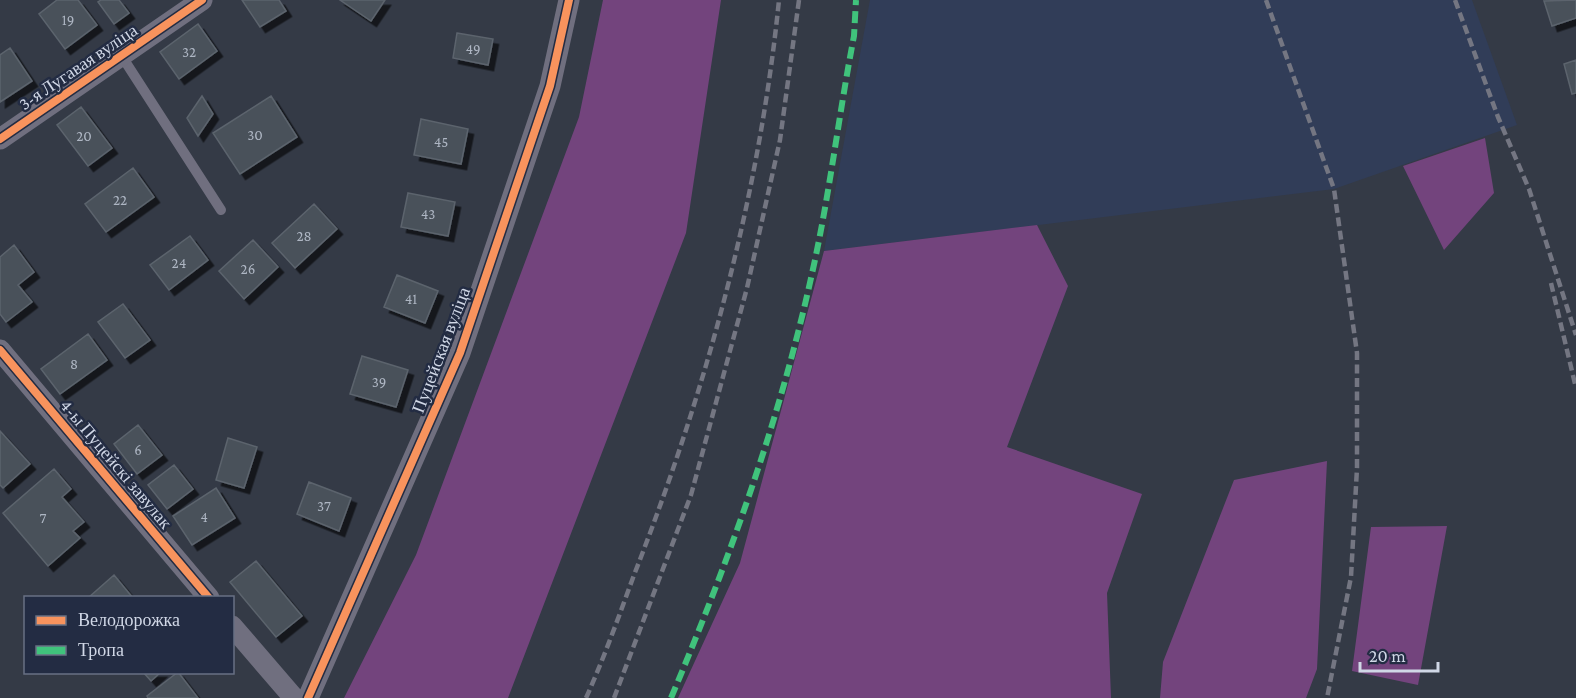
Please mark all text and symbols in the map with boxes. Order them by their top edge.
house number: 19 [62,12,74,28]
street label: 3-я Лугавая вуліца [15,20,141,114]
house number: 49 [465,41,481,57]
house number: 32 [182,44,196,60]
house number: 30 [247,127,263,143]
house number: 20 [76,128,92,144]
house number: 45 [434,134,448,150]
house number: 22 [113,192,127,208]
house number: 43 [421,206,435,222]
house number: 28 [296,228,312,244]
house number: 24 [172,255,186,271]
house number: 26 [241,261,255,277]
street label: Пуцейская вуліца [408,284,474,416]
house number: 41 [405,291,417,307]
house number: 8 [70,356,78,372]
house number: 39 [372,374,386,390]
street label: 4-ы Пуцейскі завулак [56,395,176,533]
house number: 6 [134,442,142,458]
house number: 37 [317,498,331,514]
house number: 4 [200,509,208,525]
house number: 7 [40,510,47,526]
legend [24,596,234,674]
text: Велодорожка [78,610,180,630]
scale bar [1360,635,1438,673]
text: Тропа [78,640,124,660]
text: 20 m [1369,646,1406,666]

